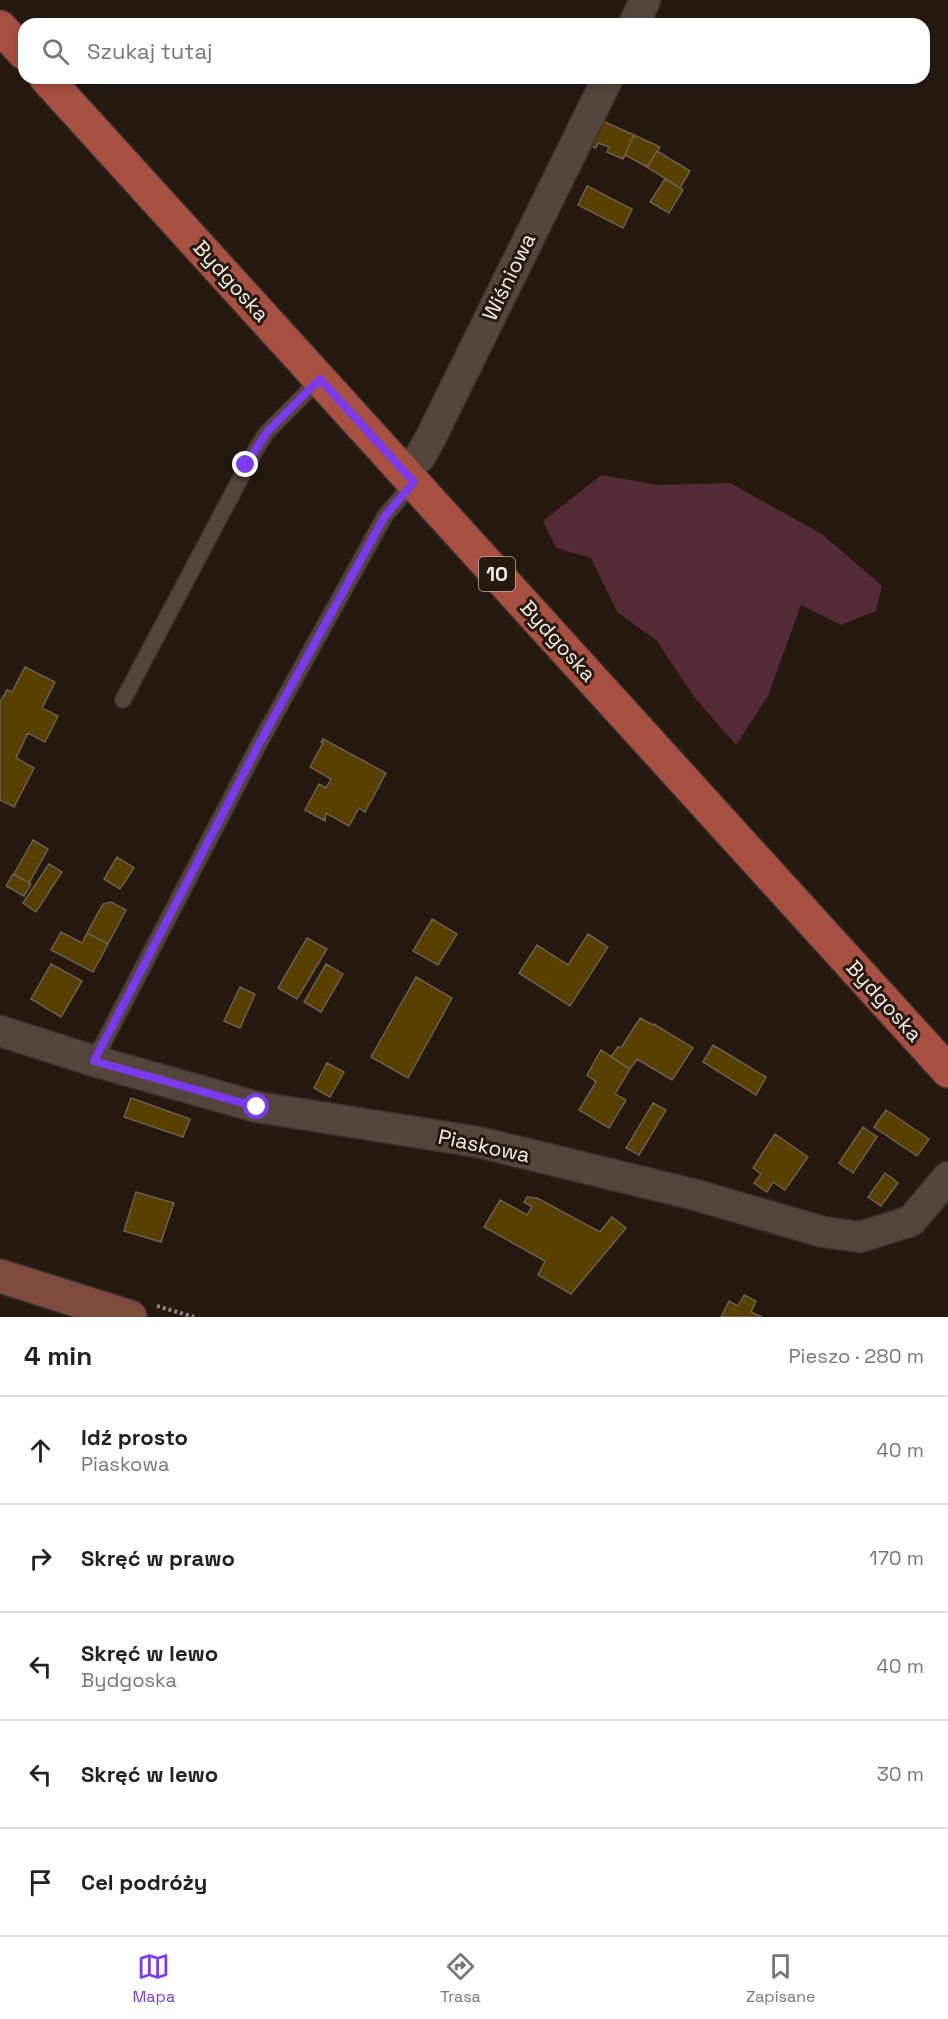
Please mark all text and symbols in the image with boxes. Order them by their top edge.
search box [18,18,930,84]
icon: search [39,35,72,68]
text: Szukaj tutaj [87,37,212,65]
street label: Wiśniowa [476,229,541,325]
street label: Bydgoska [188,234,275,327]
route end [232,451,258,477]
road number: 10 [479,557,515,591]
street label: Bydgoska [515,594,602,687]
street label: Bydgoska [841,954,928,1047]
route start [243,1093,269,1119]
street label: Piaskowa [436,1123,532,1168]
text: 4 min [24,1339,92,1373]
text: Pieszo · 280 m [789,1343,924,1369]
text: Idź prosto [81,1423,188,1451]
icon: ahead [24,1434,57,1467]
text: 40 m [876,1437,924,1463]
text: Piaskowa [81,1451,170,1477]
icon: right [24,1542,57,1575]
text: Skręć w prawo [81,1544,235,1572]
text: 170 m [869,1545,924,1571]
text: Skręć w lewo [81,1639,218,1667]
icon: left [24,1650,57,1683]
text: 40 m [876,1653,924,1679]
text: Bydgoska [81,1667,177,1693]
icon: left [24,1758,57,1791]
text: Skręć w lewo [81,1760,218,1788]
text: 30 m [877,1761,924,1787]
icon: arrive [24,1866,57,1899]
text: Cel podróży [81,1868,207,1896]
tab: Mapa [133,1950,175,2007]
tab: Trasa [440,1950,481,2007]
tab: Zapisane [746,1950,815,2007]

